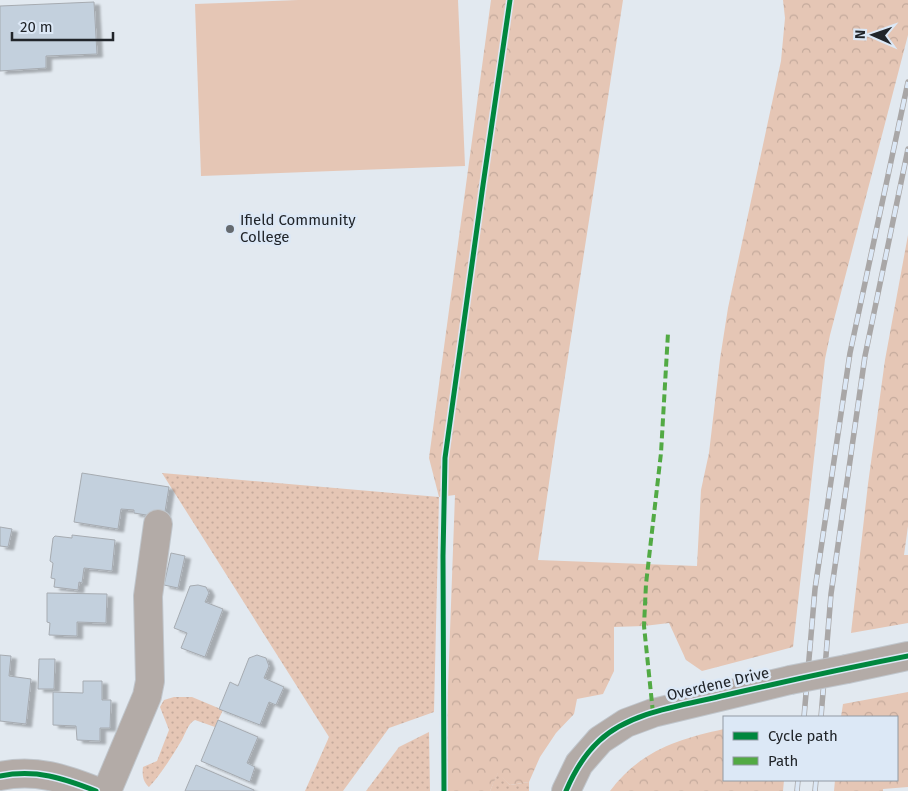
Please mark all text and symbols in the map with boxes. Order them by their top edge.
scale bar [12,10,114,42]
north arrow [848,10,898,60]
text: 20 m [20,18,53,36]
text: N [852,30,869,40]
place label: Ifield Community College [240,211,356,246]
marker: Ifield Community College [224,223,236,235]
street label: Overdene Drive [665,663,771,705]
legend [723,716,898,781]
text: Cycle path [768,727,838,745]
text: Path [768,752,798,770]

